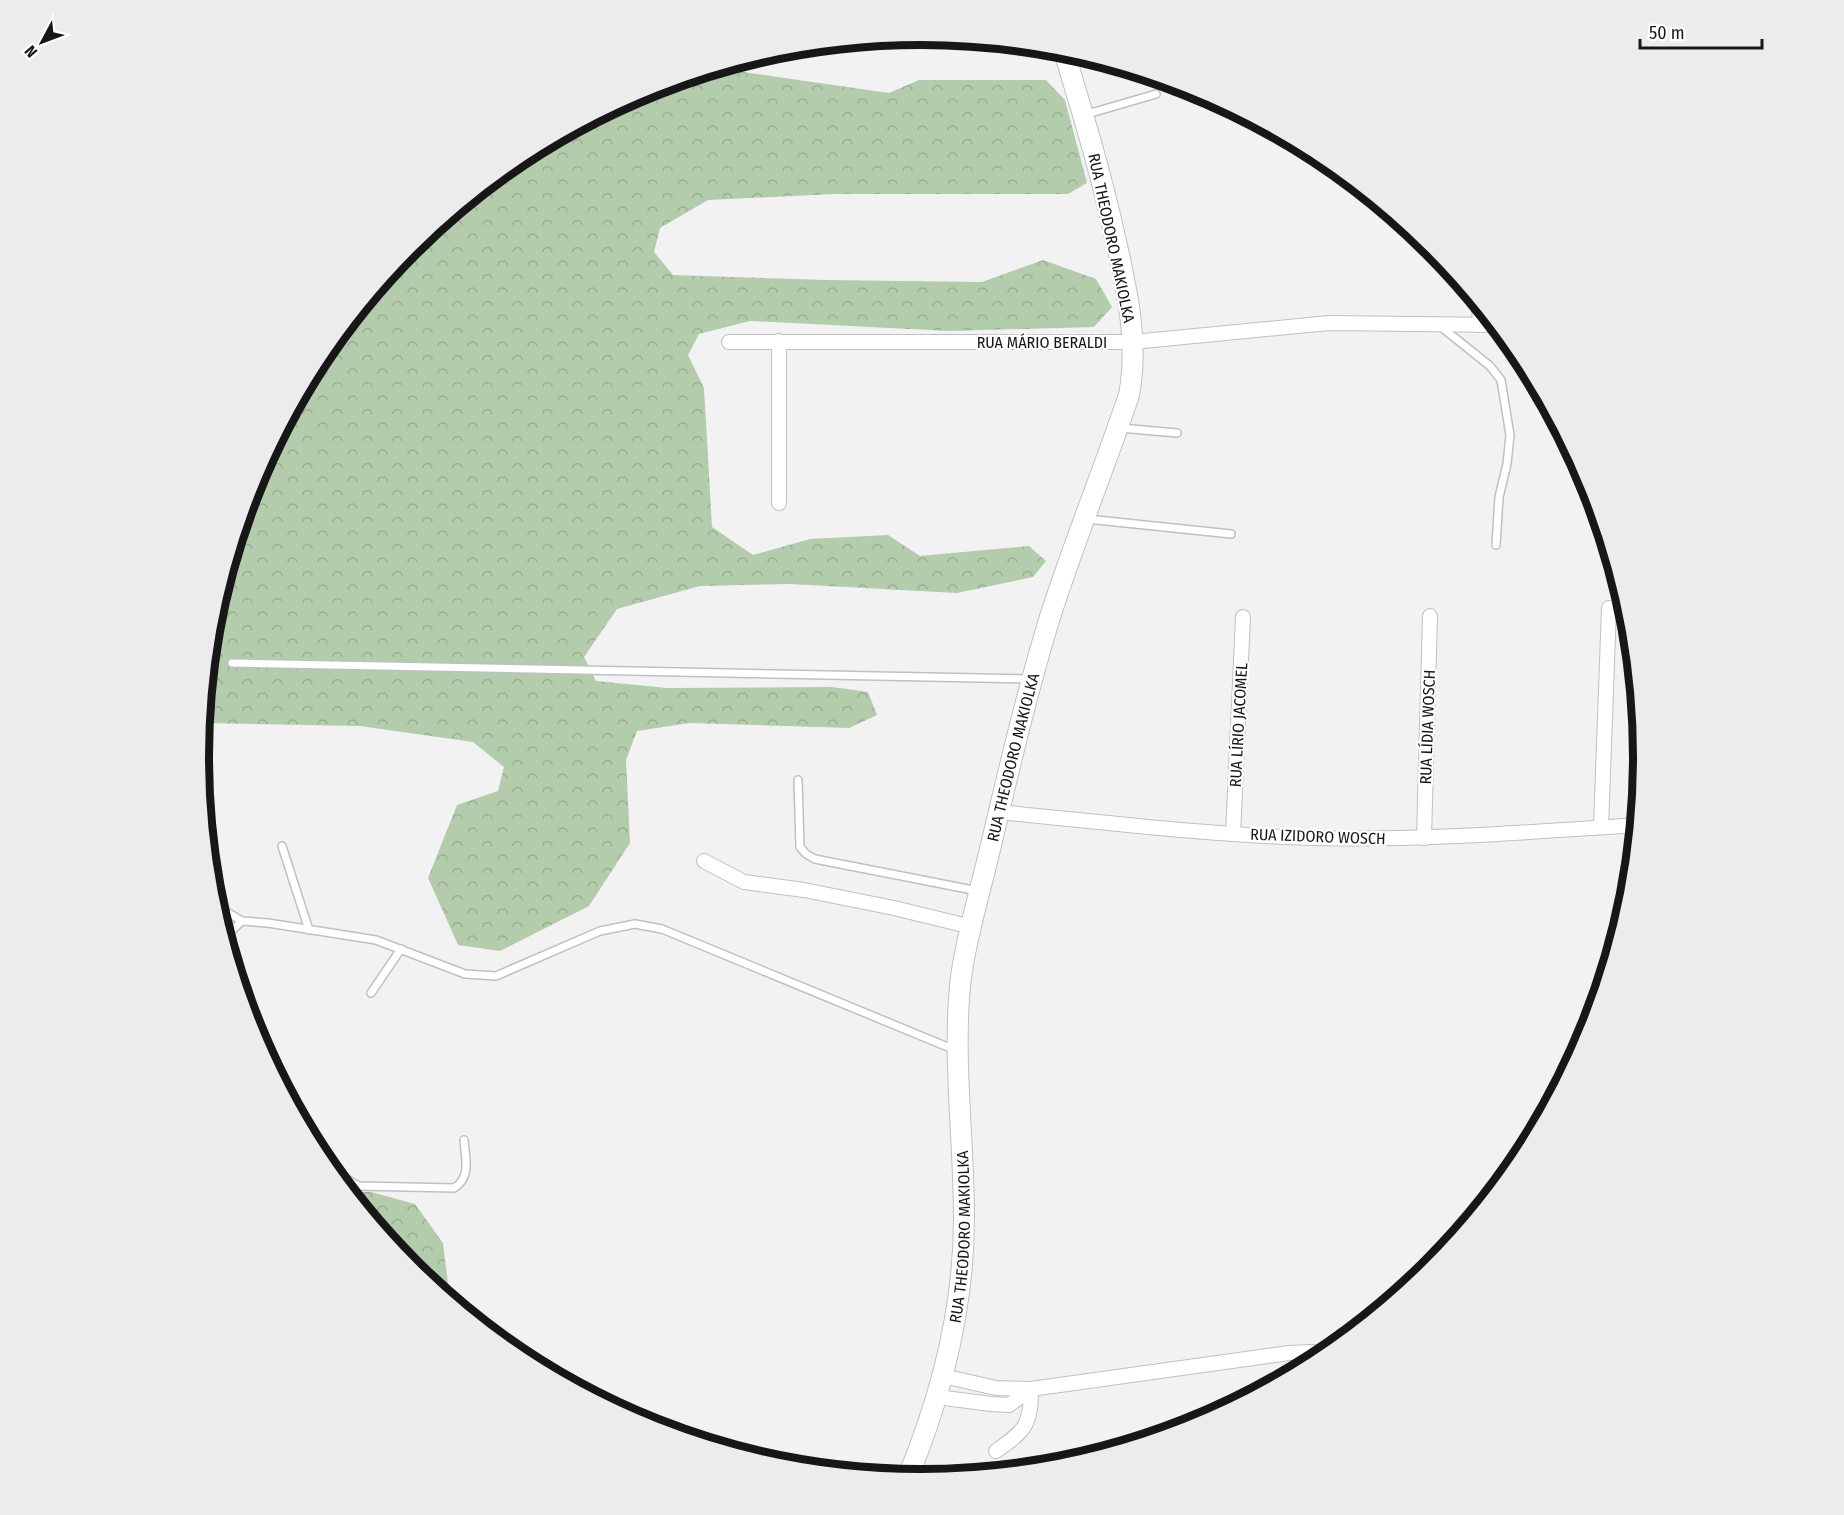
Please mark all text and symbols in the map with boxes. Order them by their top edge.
north arrow [12,12,72,72]
scale bar [1640,12,1762,50]
text: 50 m [1649,22,1685,44]
text: N [21,42,41,61]
street label: RUA THEODORO MAKIOLKA [1084,152,1139,325]
street label: RUA MÁRIO BERALDI [977,333,1107,352]
street label: RUA LÍRIO JACOMEL [1226,662,1251,788]
street label: RUA LÍDIA WOSCH [1416,669,1439,785]
street label: RUA THEODORO MAKIOLKA [983,670,1043,843]
street label: RUA IZIDORO WOSCH [1250,825,1386,848]
street label: RUA THEODORO MAKIOLKA [946,1149,974,1324]

